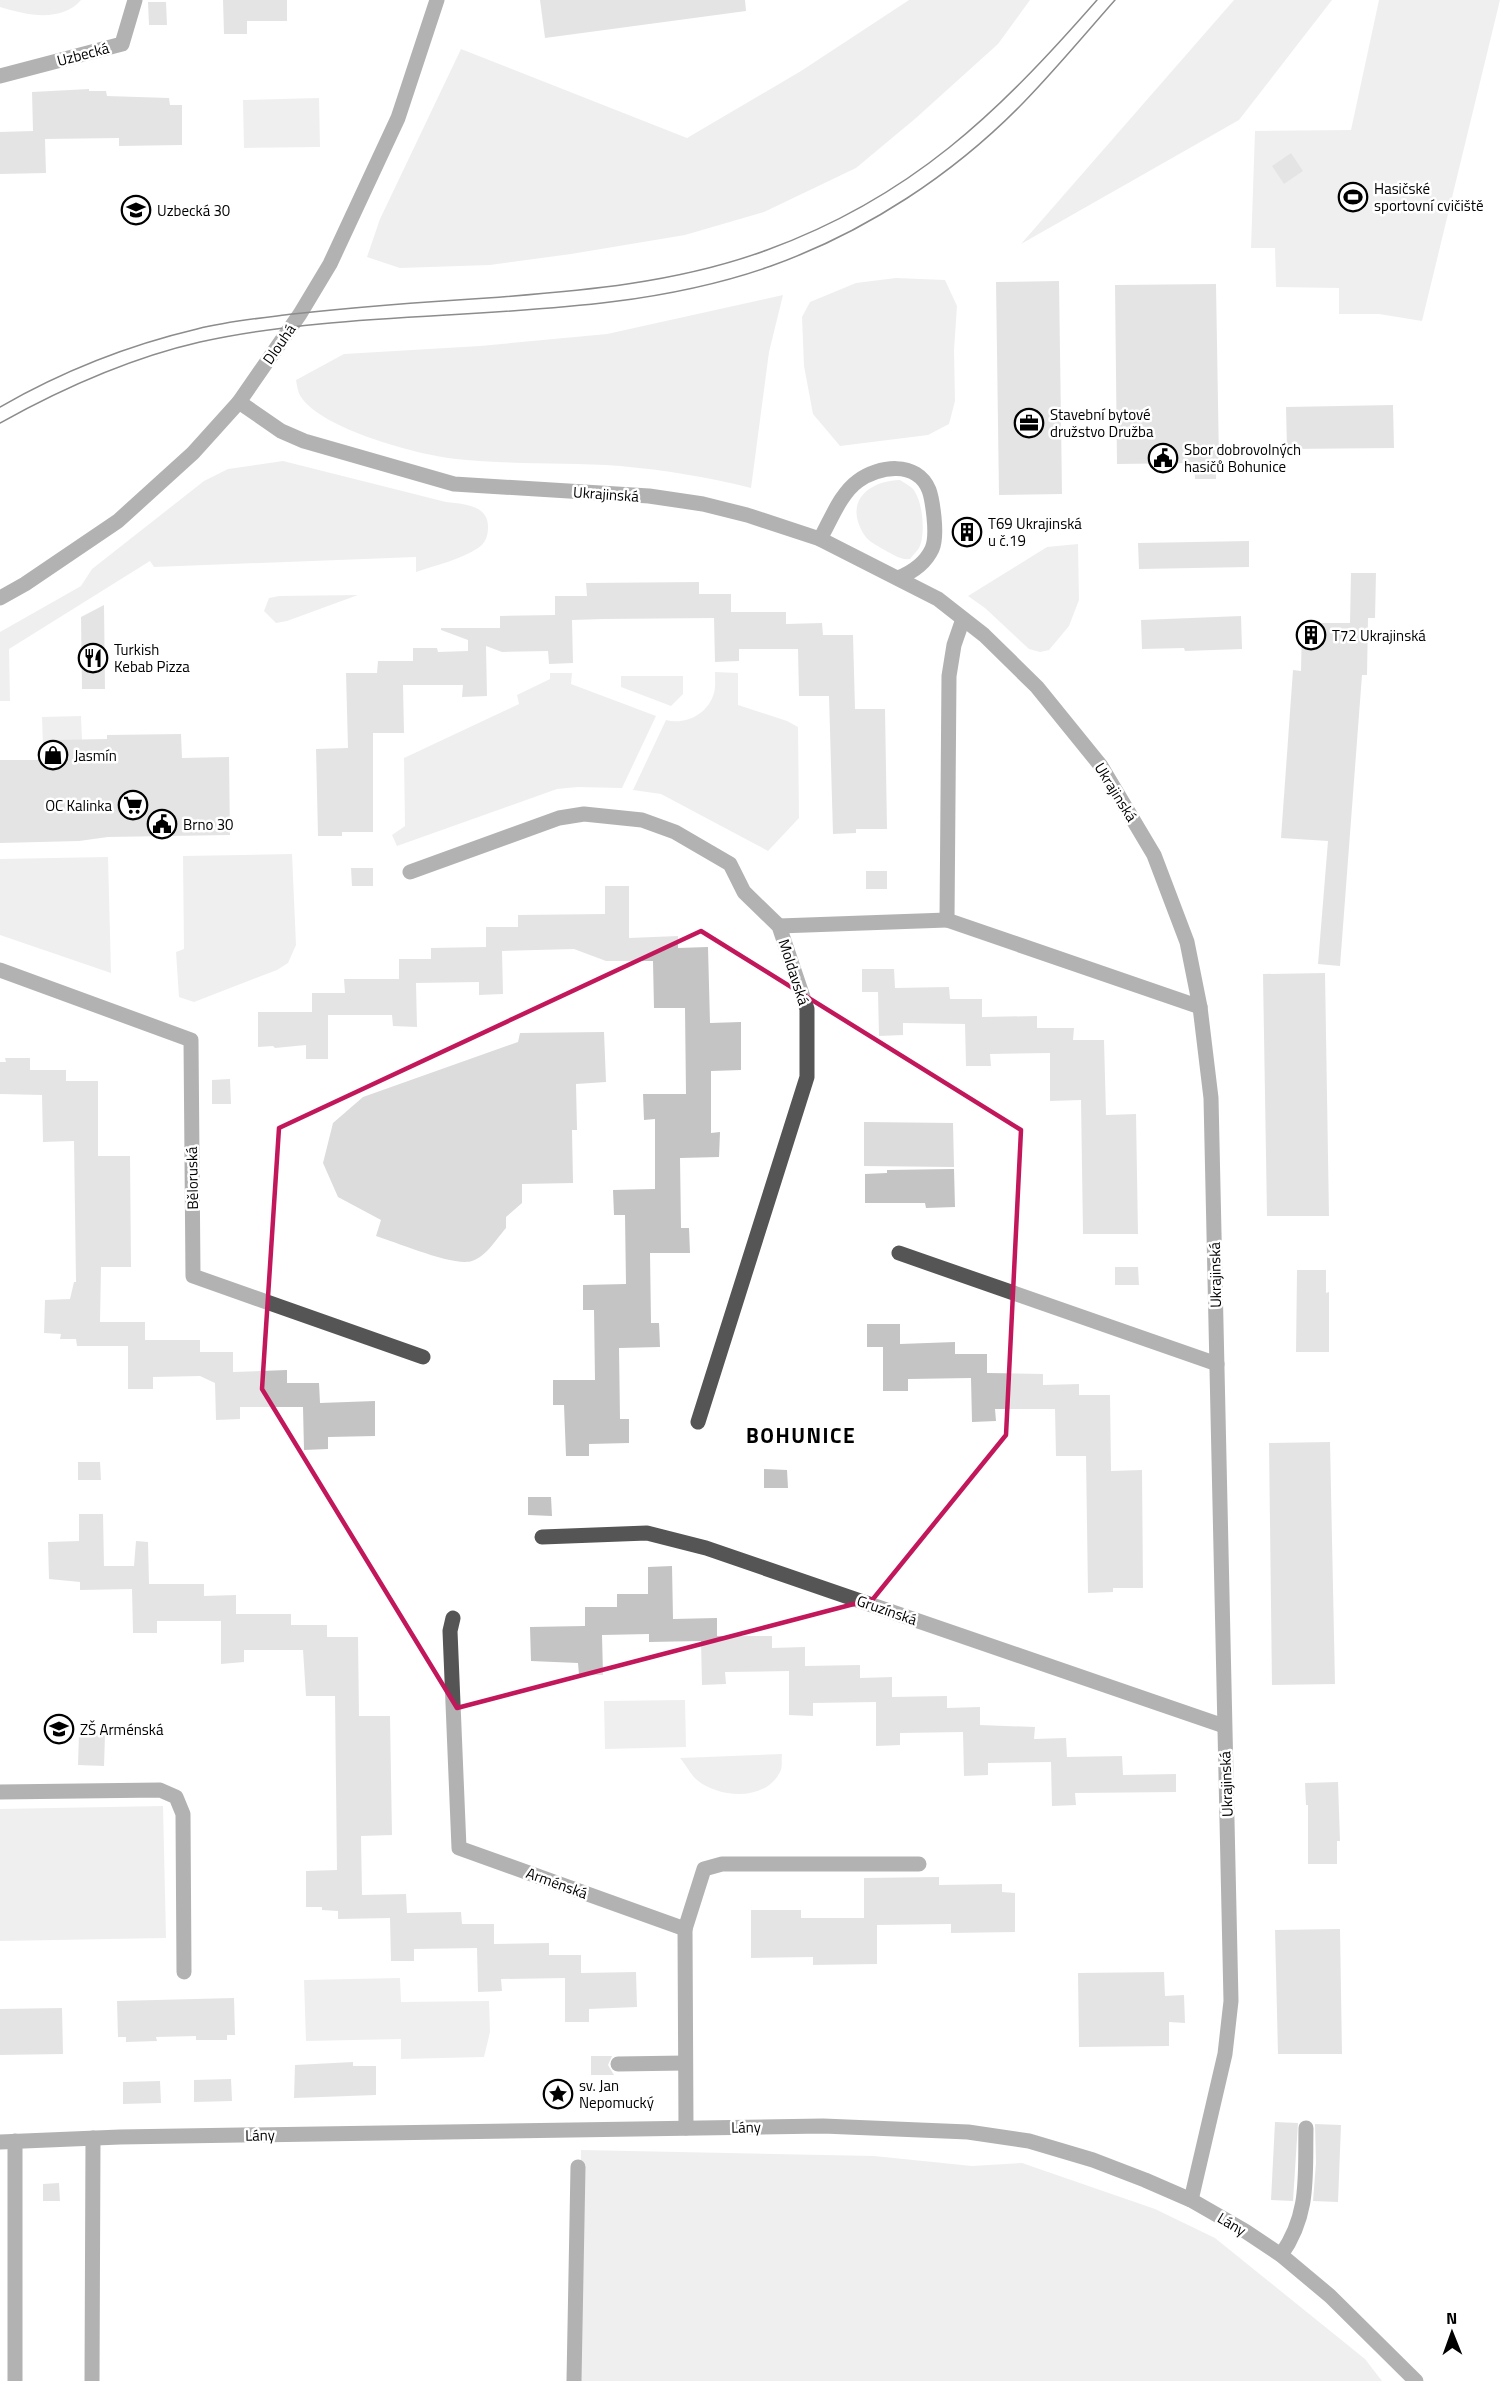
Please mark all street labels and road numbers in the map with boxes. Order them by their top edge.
street label: Uzbecká [54,36,112,72]
street label: Dlouhá [257,319,301,369]
street label: Ukrajinská [572,480,640,508]
street label: Ukrajinská [1089,758,1143,826]
street label: Moldavská [773,936,816,1008]
street label: Běloruská [180,1146,204,1210]
street label: Ukrajinská [1203,1241,1227,1308]
street label: Gruzínská [854,1589,921,1631]
street label: Ukrajinská [1213,1750,1239,1817]
street label: Arménská [523,1861,591,1905]
street label: Lány [731,2115,761,2139]
street label: Lány [245,2123,275,2147]
street label: Lány [1213,2206,1251,2242]

